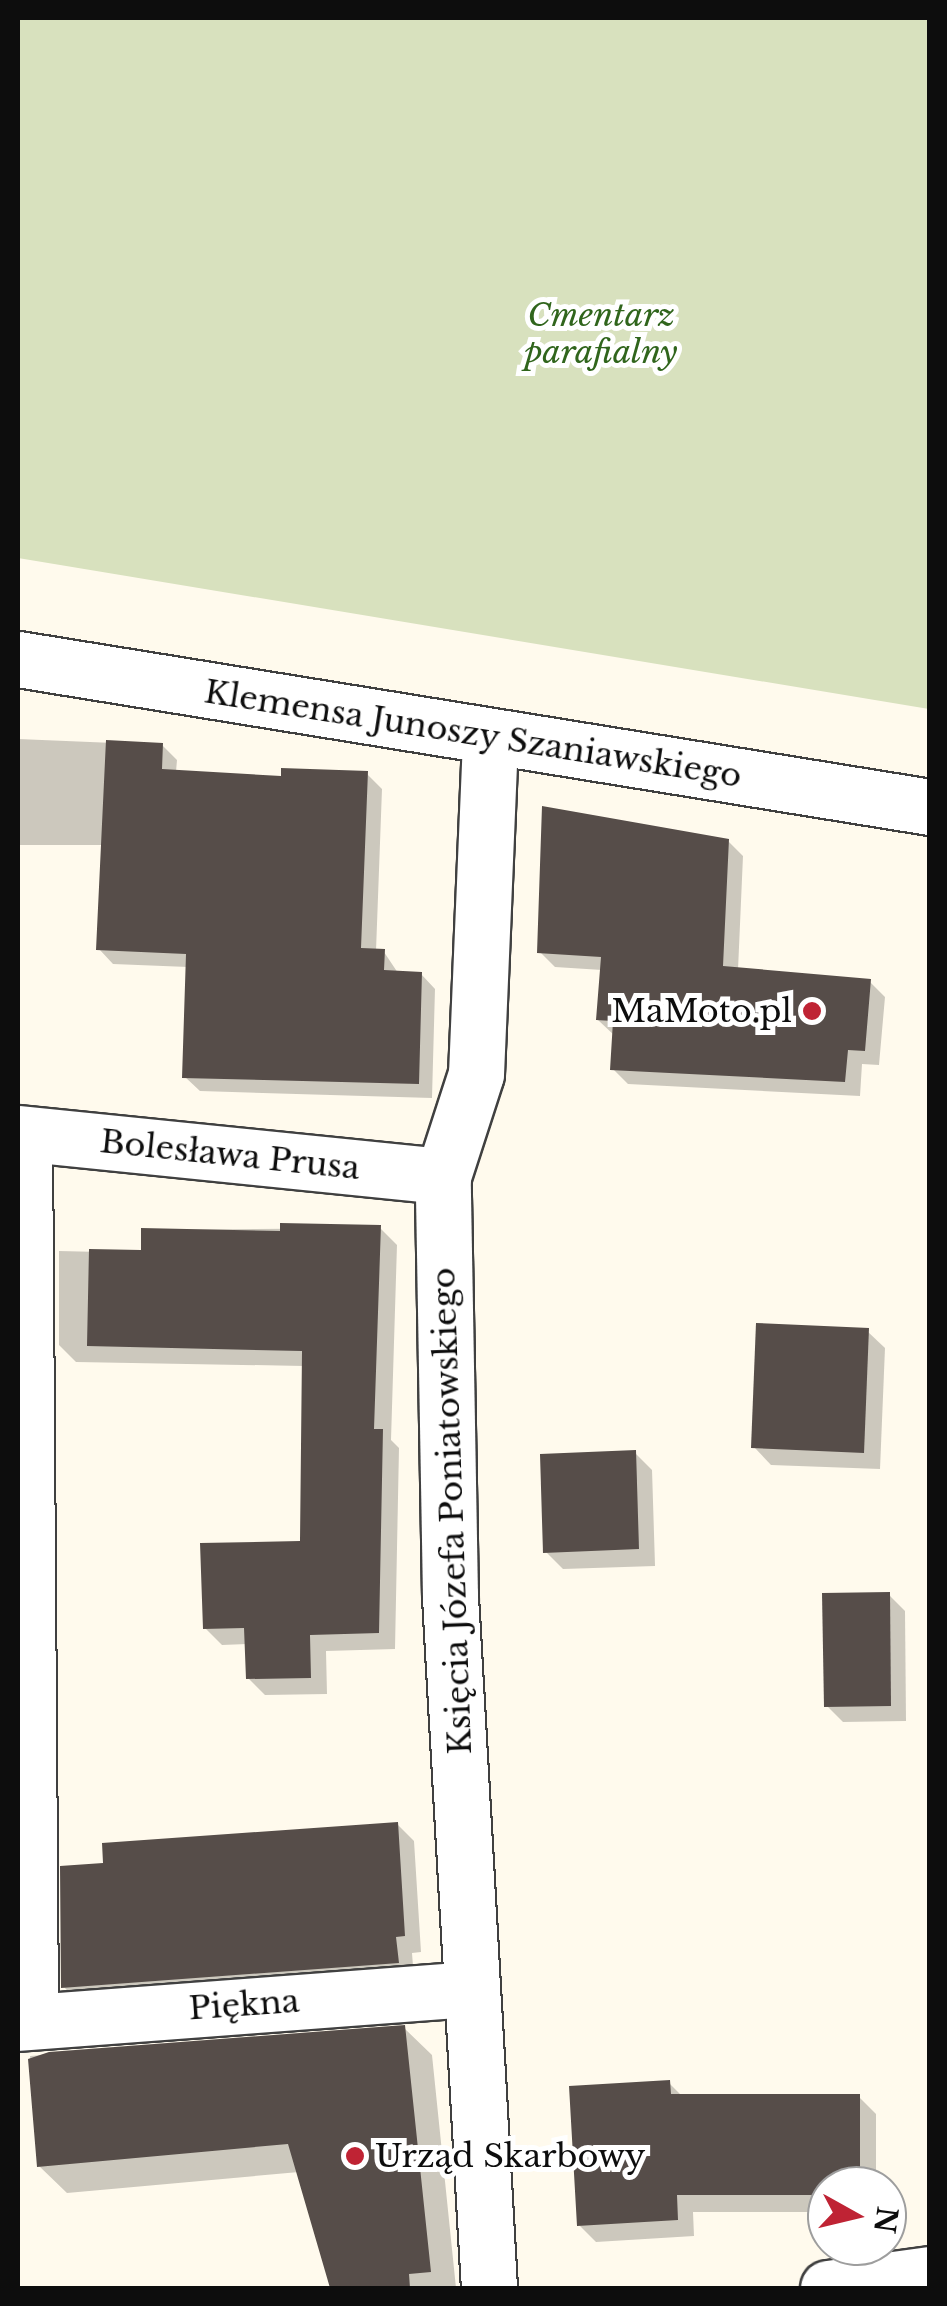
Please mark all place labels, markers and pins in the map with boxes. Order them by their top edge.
place label: MaMoto.pl [611,992,792,1030]
marker: MaMoto.pl [801,1000,823,1022]
place label: Urząd Skarbowy [375,2137,645,2175]
marker: Urząd Skarbowy [344,2145,366,2167]

